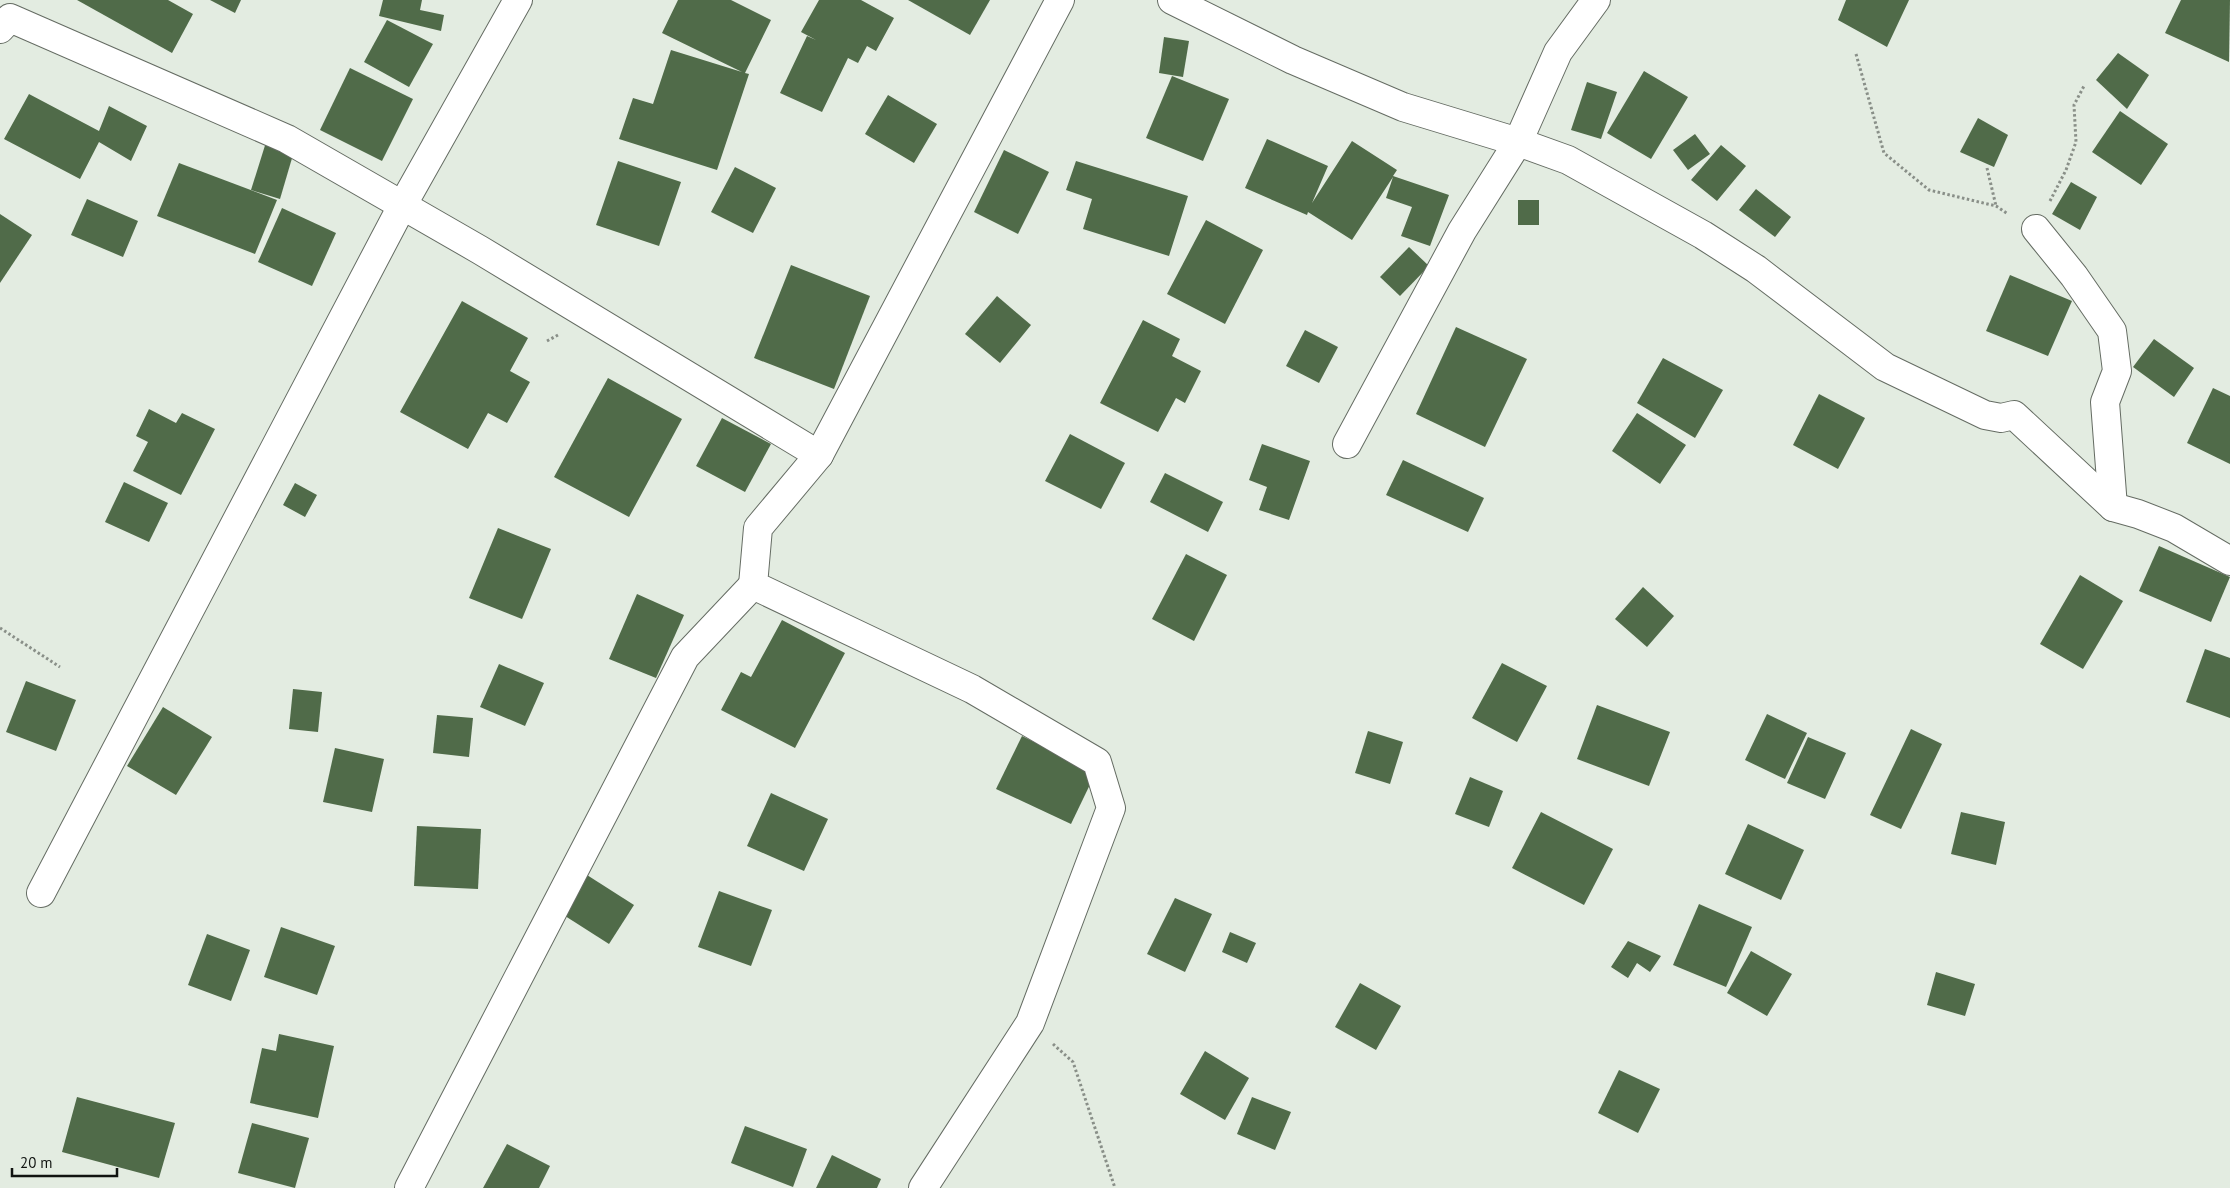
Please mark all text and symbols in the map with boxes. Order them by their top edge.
scale bar [12,1146,118,1178]
text: 20 m [20,1153,53,1172]

